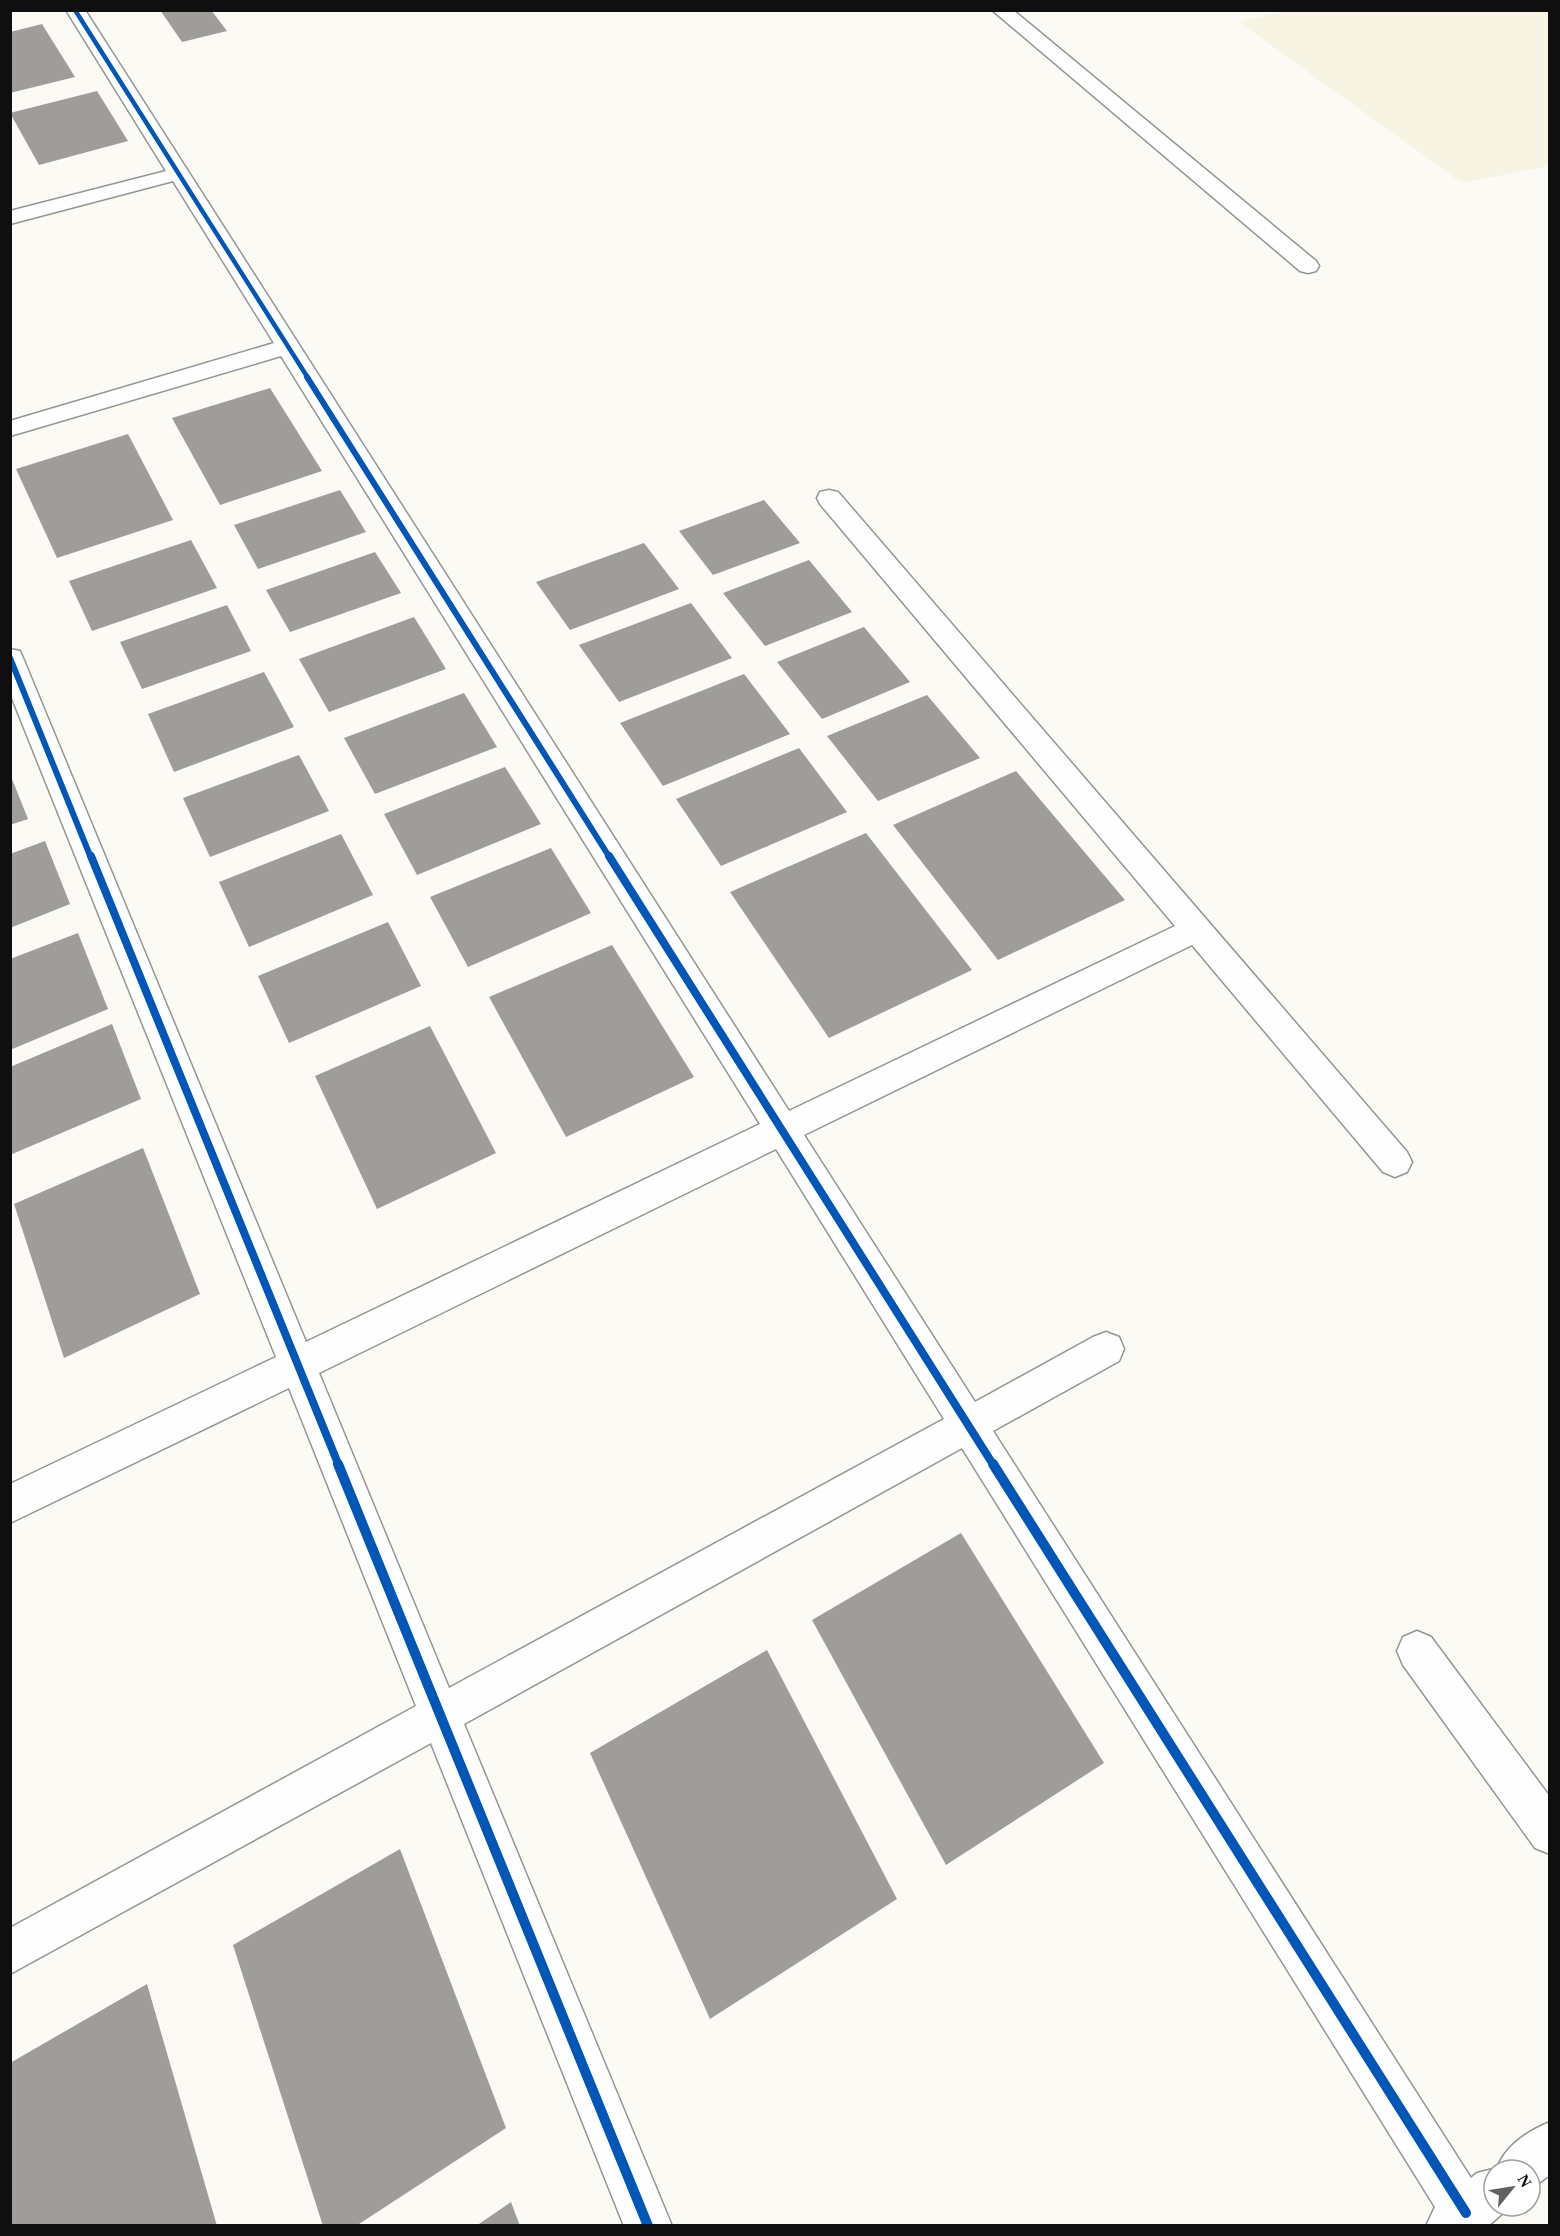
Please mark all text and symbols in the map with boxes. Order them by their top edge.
north arrow [1482,2158,1542,2218]
text: N [1514,2171,1535,2190]

